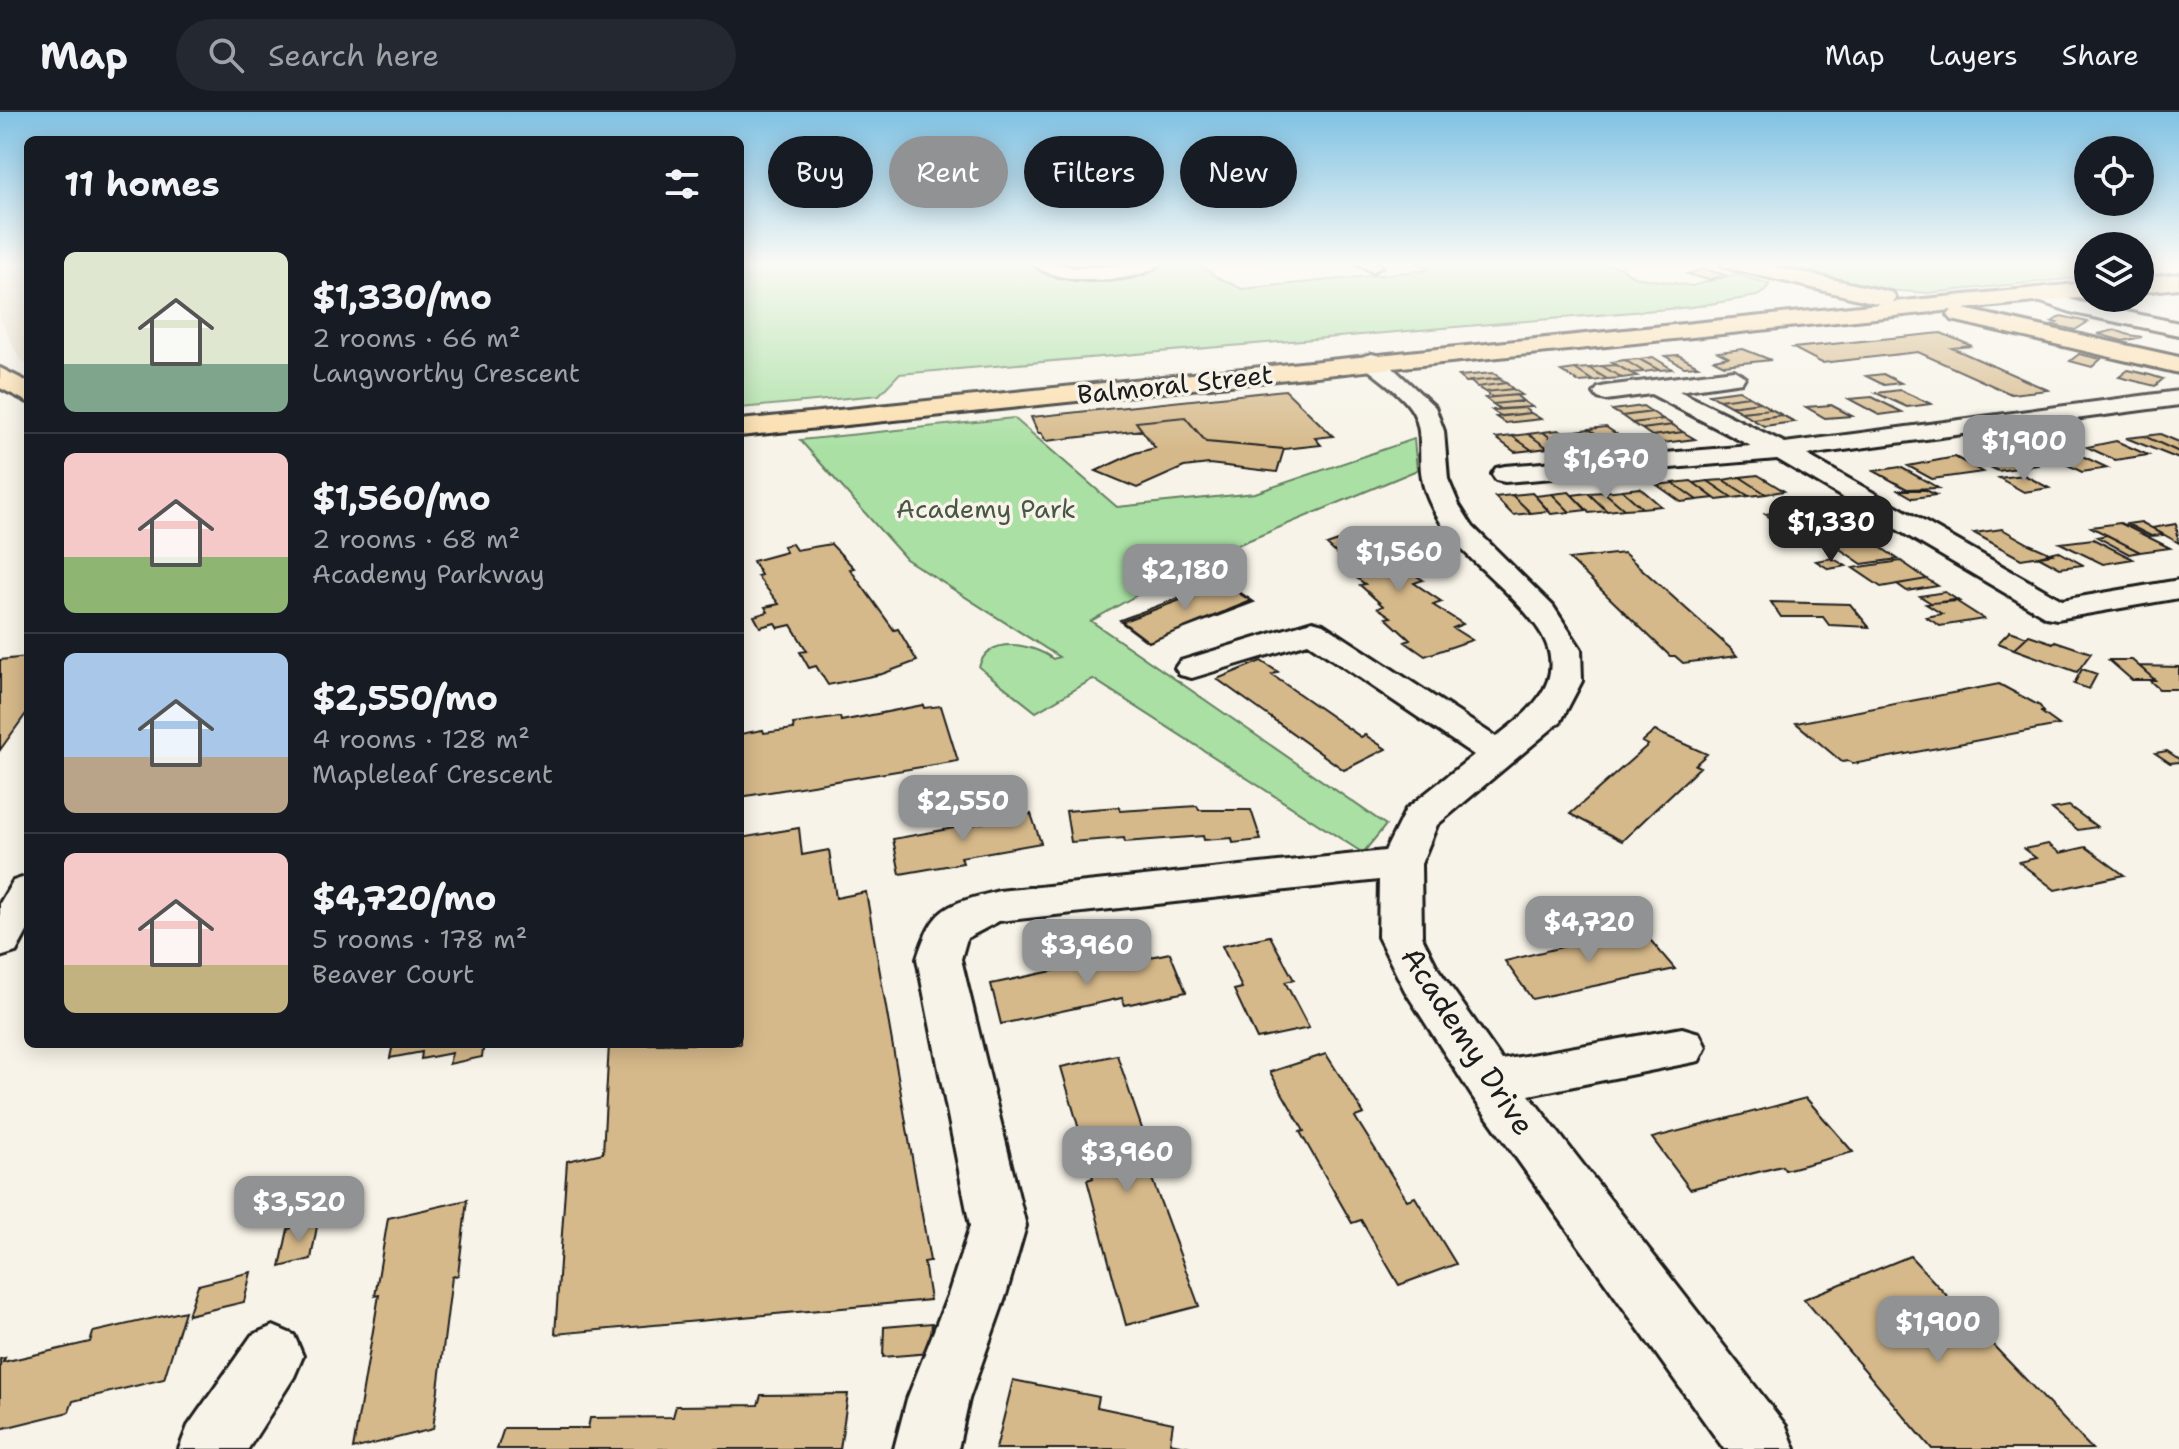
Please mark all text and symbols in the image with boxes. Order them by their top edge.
search box [176,19,736,91]
text: Map [40,30,128,81]
icon: search [204,33,248,77]
text: Search here [268,35,439,76]
text: Map [1825,36,1885,74]
text: Layers [1929,36,2018,74]
text: Share [2062,36,2139,74]
chip: Buy [768,136,873,208]
chip: Rent [889,136,1008,208]
chip: Filters [1024,136,1164,208]
chip: New [1180,136,1297,208]
map controls [2074,136,2154,312]
button: locate [2074,136,2154,216]
text: 11 homes [64,161,220,207]
icon: filters [660,162,704,206]
button: layers [2074,232,2154,312]
text: $1,330/mo [312,274,492,320]
icon: home [128,284,224,380]
text: 2 rooms · 66 m² [312,320,521,355]
text: Langworthy Crescent [312,355,580,390]
street label: Balmoral Street [1075,356,1275,412]
pin: $1,900 [1959,415,2089,483]
text: $1,900 [1981,423,2067,458]
pin: $1,670 [1541,433,1671,501]
text: $1,670 [1562,441,1650,476]
text: $1,560/mo [312,475,491,521]
icon: home [128,485,224,581]
park label: Academy Park [896,491,1076,526]
pin: $1,330 [1766,496,1896,564]
text: $1,330 [1787,504,1875,539]
text: 2 rooms · 68 m² [312,521,520,556]
pin: $1,560 [1334,526,1464,594]
text: $1,560 [1355,534,1443,569]
pin: $2,180 [1120,544,1250,612]
text: $2,180 [1141,552,1229,587]
text: Academy Parkway [312,556,545,591]
text: $2,550/mo [312,675,498,721]
icon: home [128,685,224,781]
text: 4 rooms · 128 m² [312,721,530,756]
text: Mapleleaf Crescent [312,756,553,791]
pin: $2,550 [898,775,1028,843]
text: $2,550 [917,783,1009,818]
text: $4,720/mo [312,875,497,921]
icon: home [128,885,224,981]
pin: $4,720 [1524,896,1654,964]
text: $4,720 [1543,904,1635,939]
pin: $3,960 [1022,919,1152,987]
text: 5 rooms · 178 m² [312,921,528,956]
text: $3,960 [1040,927,1134,962]
street label: Academy Drive [1392,939,1544,1143]
text: Beaver Court [312,956,474,991]
pin: $3,960 [1062,1126,1192,1194]
text: $3,960 [1080,1134,1174,1169]
pin: $3,520 [234,1176,364,1244]
text: $3,520 [252,1184,346,1219]
pin: $1,900 [1873,1296,2003,1364]
text: $1,900 [1895,1304,1981,1339]

